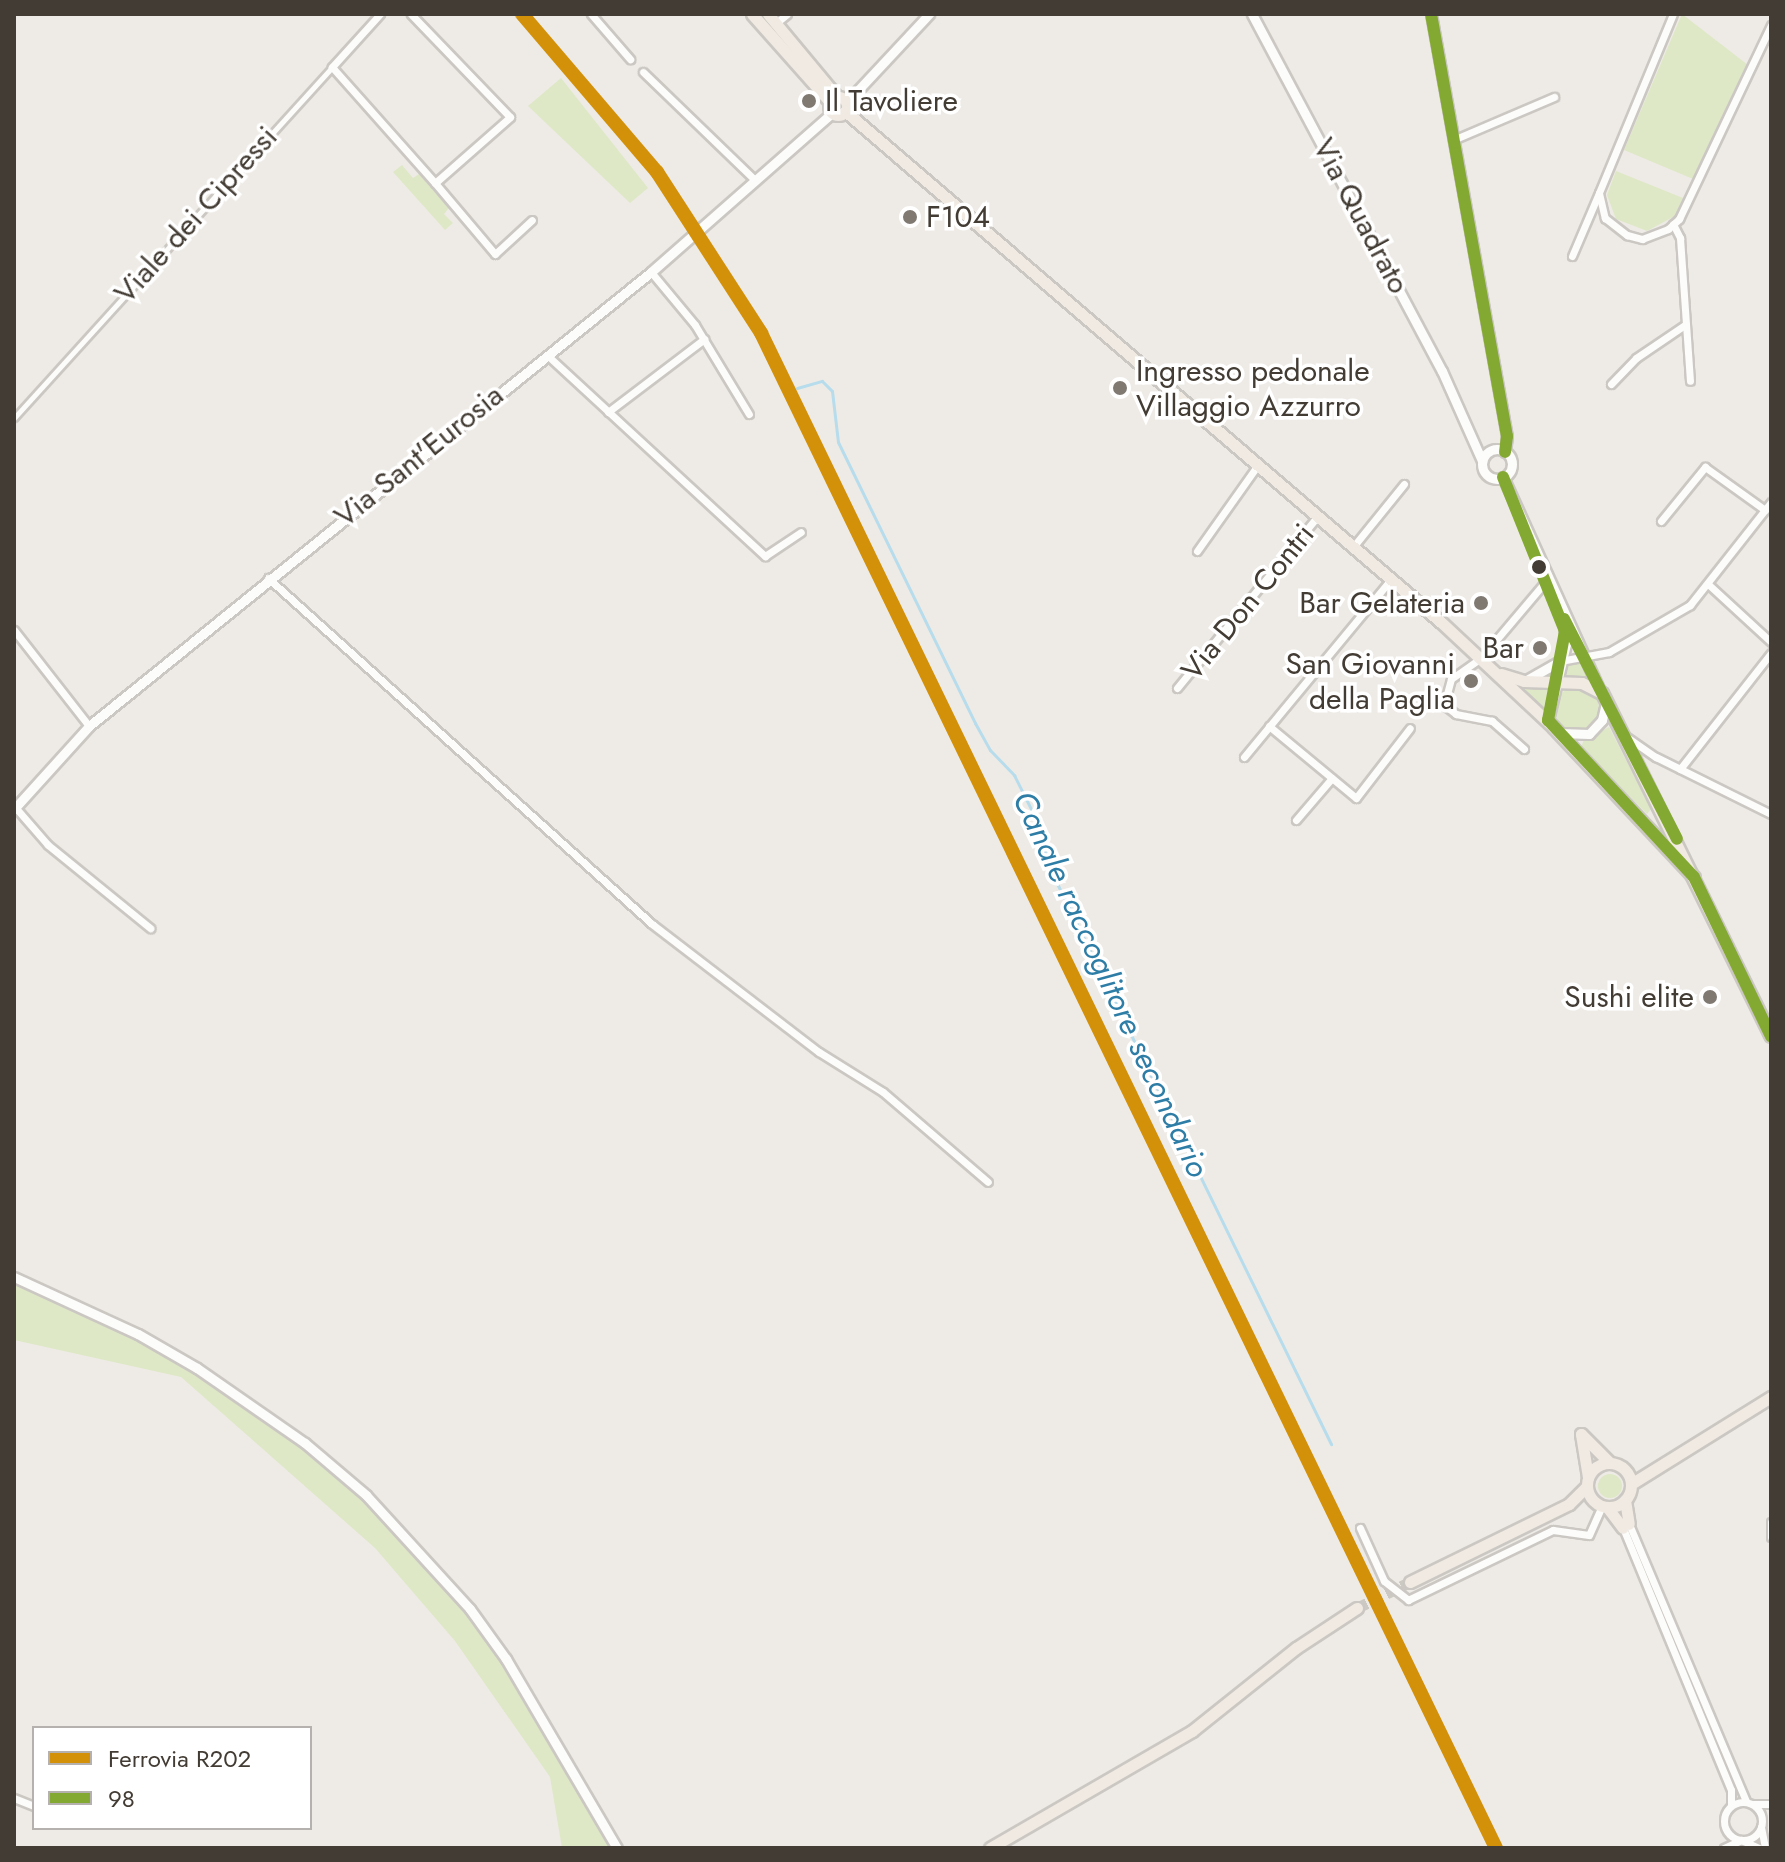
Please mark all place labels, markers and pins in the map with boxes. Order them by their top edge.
place label: Il Tavoliere [825,83,958,119]
marker: Il Tavoliere [800,92,818,110]
place label: F104 [926,199,990,235]
marker: F104 [901,208,919,226]
place label: Ingresso pedonale Villaggio Azzurro [1136,353,1370,424]
marker: Ingresso pedonale Villaggio Azzurro [1111,379,1129,397]
unlabelled marker [1531,559,1547,575]
place label: Bar Gelateria [1299,585,1465,621]
marker: Bar Gelateria [1472,594,1490,612]
place label: Bar [1483,630,1524,666]
marker: Bar [1531,639,1549,657]
place label: San Giovanni della Paglia [1285,646,1455,716]
marker: San Giovanni della Paglia [1462,672,1480,690]
place label: Sushi elite [1564,979,1694,1015]
marker: Sushi elite [1701,988,1719,1006]

